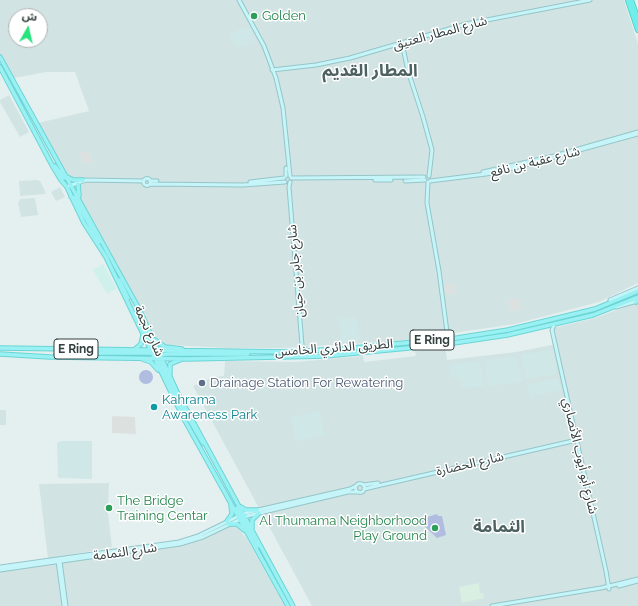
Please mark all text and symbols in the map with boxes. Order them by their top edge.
north arrow [8,8,48,48]
place label: Golden [262,8,306,24]
text: ش [21,9,38,24]
marker: Golden [249,11,259,21]
street label: شارع المطار العتيق [391,13,489,53]
district label: المطار القديم [322,61,418,81]
street label: شارع عقبة بن نافع [488,143,582,181]
street label: شارع جابر بن حيان [284,224,308,318]
street label: شارع نجمة [130,303,168,359]
road number: E Ring [410,330,454,350]
street label: الطريق الدائري الخامس [274,336,394,360]
road number: E Ring [54,339,98,359]
place label: Drainage Station For Rewatering [210,375,403,391]
marker: Drainage Station For Rewatering [197,378,207,388]
place label: Kahrama Awareness Park [162,392,257,423]
street label: شارع أبو أيوب الأنصاري [559,396,601,516]
marker: Kahrama Awareness Park [149,402,159,412]
street label: شارع الحضارة [435,449,505,479]
place label: The Bridge Training Centar [117,493,208,524]
marker: The Bridge Training Centar [104,503,114,513]
place label: Al Thumama Neighborhood Play Ground [259,513,427,544]
district label: الثمامة [473,517,525,537]
marker: Al Thumama Neighborhood Play Ground [430,523,440,533]
street label: شارع الثمامة [92,540,158,564]

